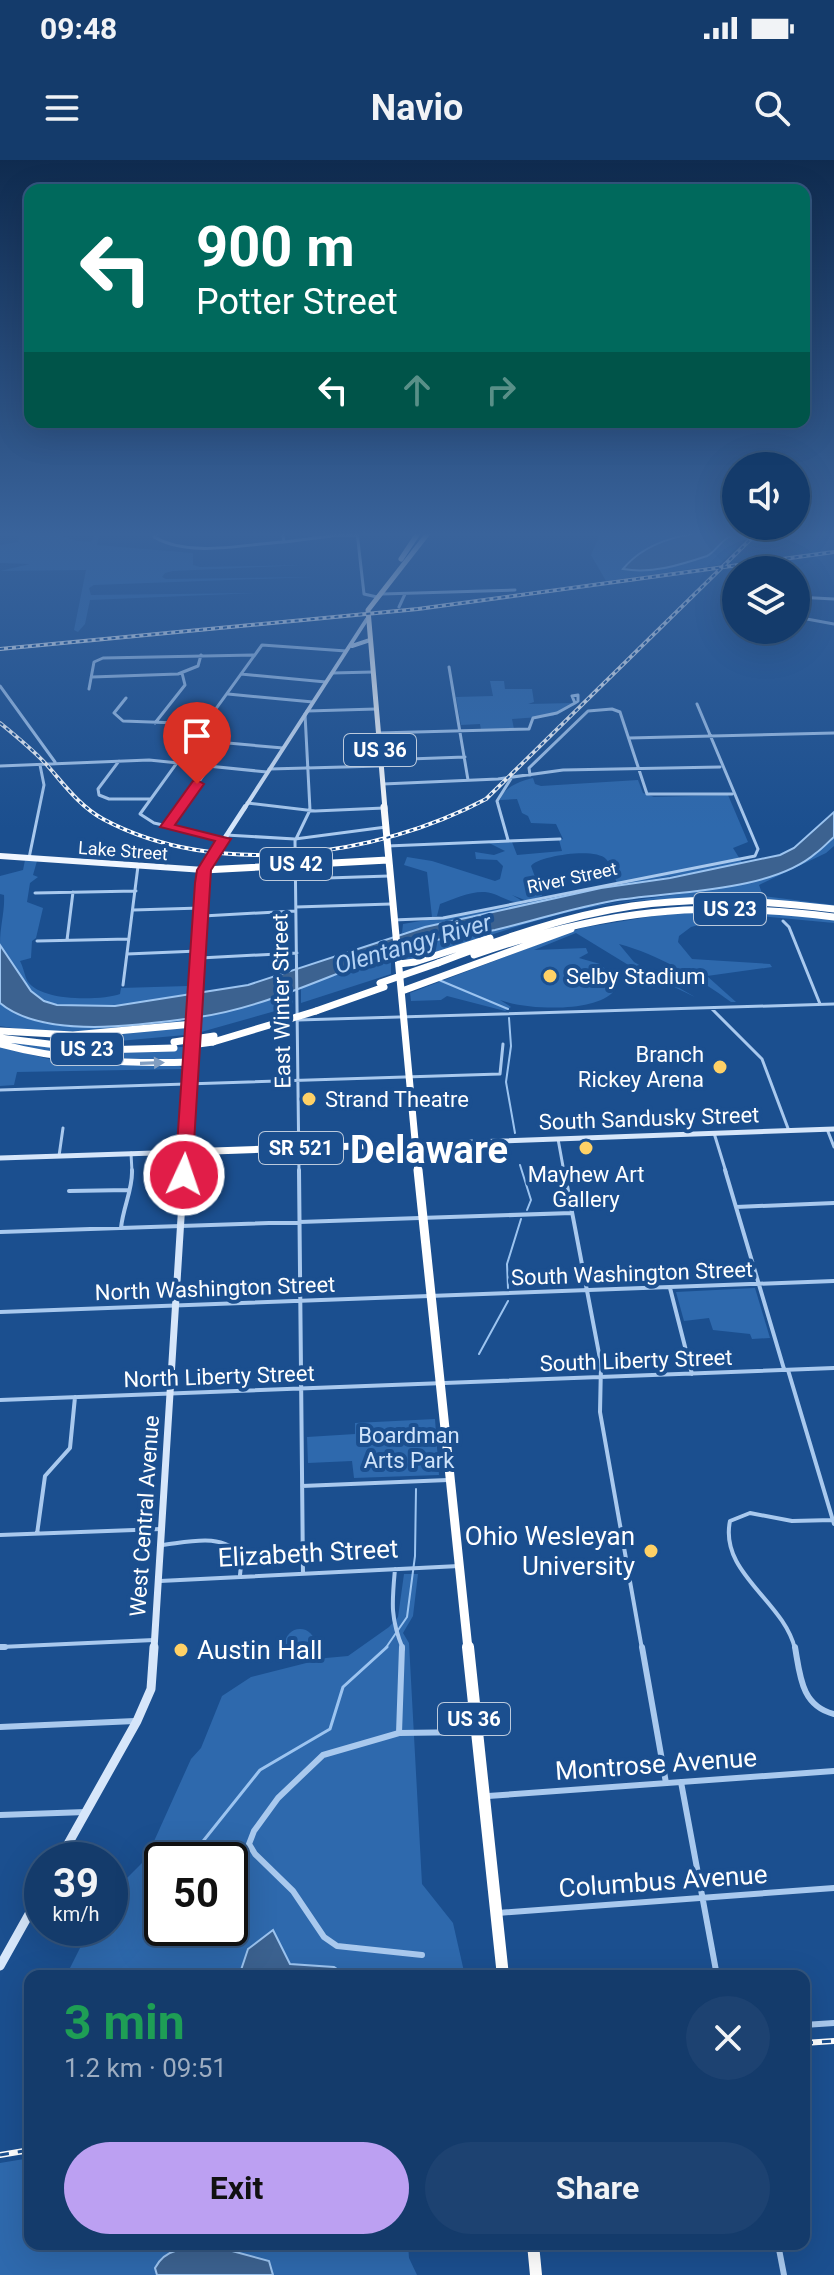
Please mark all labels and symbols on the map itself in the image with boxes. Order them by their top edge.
pin [163,702,231,784]
road number: US 36 [344,734,416,766]
street label: Lake Street [77,837,169,864]
road number: US 42 [260,848,332,880]
street label: River Street [525,858,619,897]
road number: US 23 [694,893,766,925]
water label: Olentangy River [332,908,495,980]
street label: East Winter Street [267,913,296,1089]
place label: Selby Stadium [566,964,706,989]
marker: Selby Stadium [541,967,559,985]
road number: US 23 [51,1033,123,1065]
place label: Branch Rickey Arena [578,1042,704,1092]
one-way arrow [140,1056,165,1069]
marker: Branch Rickey Arena [711,1058,729,1076]
place label: Strand Theatre [325,1087,469,1112]
marker: Strand Theatre [300,1090,318,1108]
street label: South Sandusky Street [538,1102,760,1135]
district label: Delaware [350,1128,508,1172]
road number: SR 521 [259,1132,343,1164]
position arrow [142,1133,226,1217]
marker: Mayhew Art Gallery [577,1139,595,1157]
place label: Mayhew Art Gallery [528,1162,644,1212]
street label: South Washington Street [511,1257,753,1290]
street label: North Washington Street [94,1272,336,1305]
street label: South Liberty Street [539,1345,733,1376]
street label: North Liberty Street [123,1361,315,1392]
street label: West Central Avenue [125,1414,164,1618]
park label: Boardman Arts Park [358,1423,460,1473]
place label: Ohio Wesleyan University [465,1521,635,1581]
street label: Elizabeth Street [217,1533,399,1573]
marker: Ohio Wesleyan University [642,1542,660,1560]
place label: Austin Hall [197,1635,323,1665]
marker: Austin Hall [172,1641,190,1659]
road number: US 36 [438,1703,510,1735]
street label: Montrose Avenue [554,1742,758,1786]
speed limit sign: 50 [144,1842,248,1946]
street label: Columbus Avenue [558,1859,768,1903]

